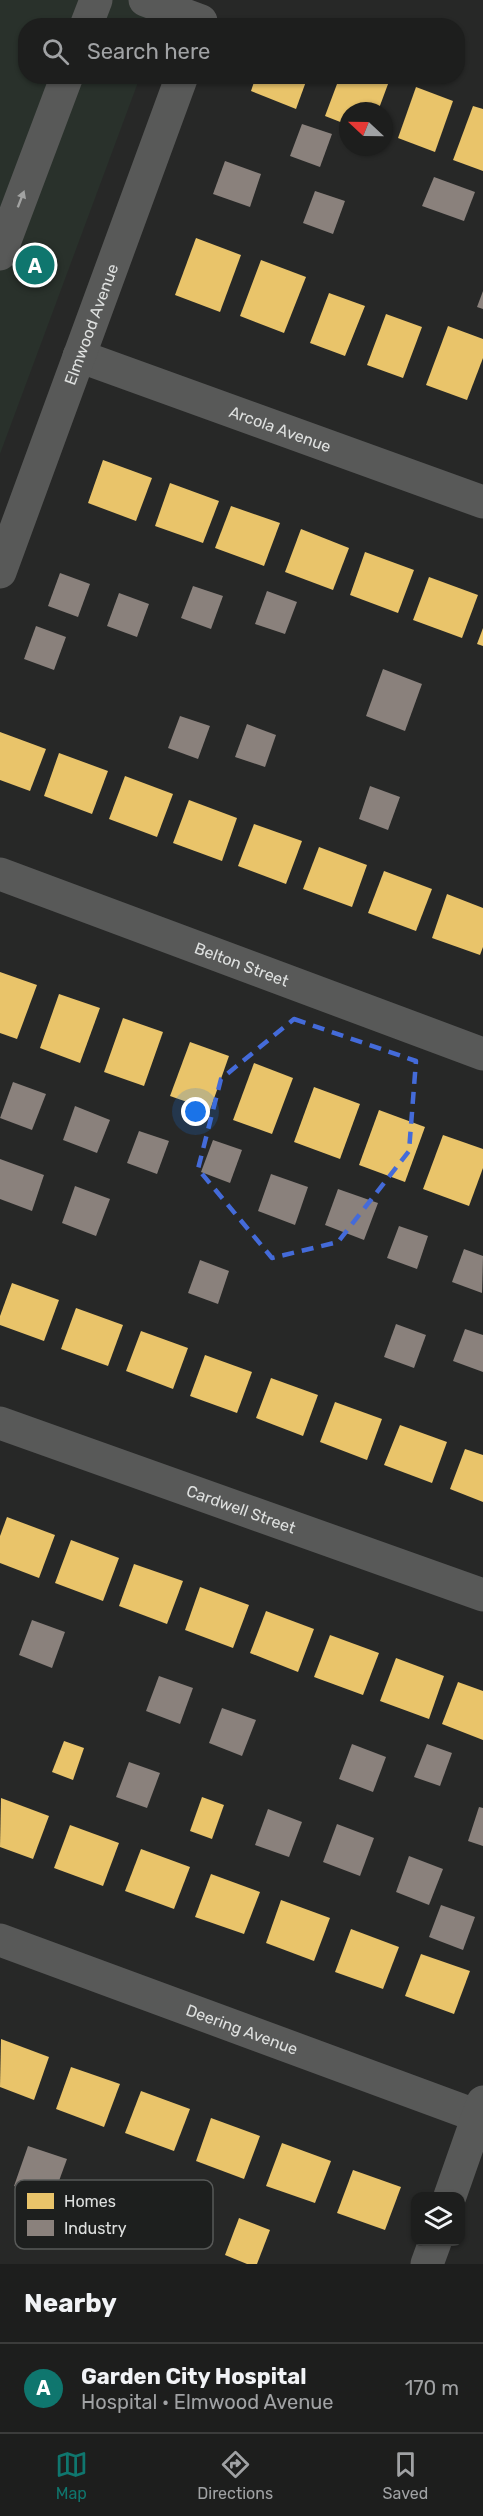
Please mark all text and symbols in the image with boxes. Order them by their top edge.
search box [18,18,465,84]
icon: search [39,35,72,68]
text: Search here [87,38,210,65]
north arrow [339,102,393,156]
one-way arrow [16,190,26,208]
pin: A [15,242,54,288]
street label: Elmwood Avenue [60,261,122,387]
street label: Arcola Avenue [227,402,334,456]
street label: Belton Street [192,938,291,990]
your location [181,1097,210,1126]
street label: Cardwell Street [184,1481,298,1537]
street label: Deering Avenue [184,2000,301,2059]
legend [15,2180,213,2249]
text: Homes [64,2192,116,2211]
map controls [411,2192,465,2246]
button: layers [411,2192,465,2246]
text: Industry [64,2219,127,2238]
text: Nearby [24,2288,117,2319]
text: Garden City Hospital [81,2363,306,2390]
text: A [36,2376,51,2400]
text: 170 m [405,2376,459,2400]
text: Hospital · Elmwood Avenue [81,2390,334,2414]
tab: Map [55,2448,88,2503]
tab: Directions [197,2448,273,2503]
tab: Saved [383,2448,428,2503]

